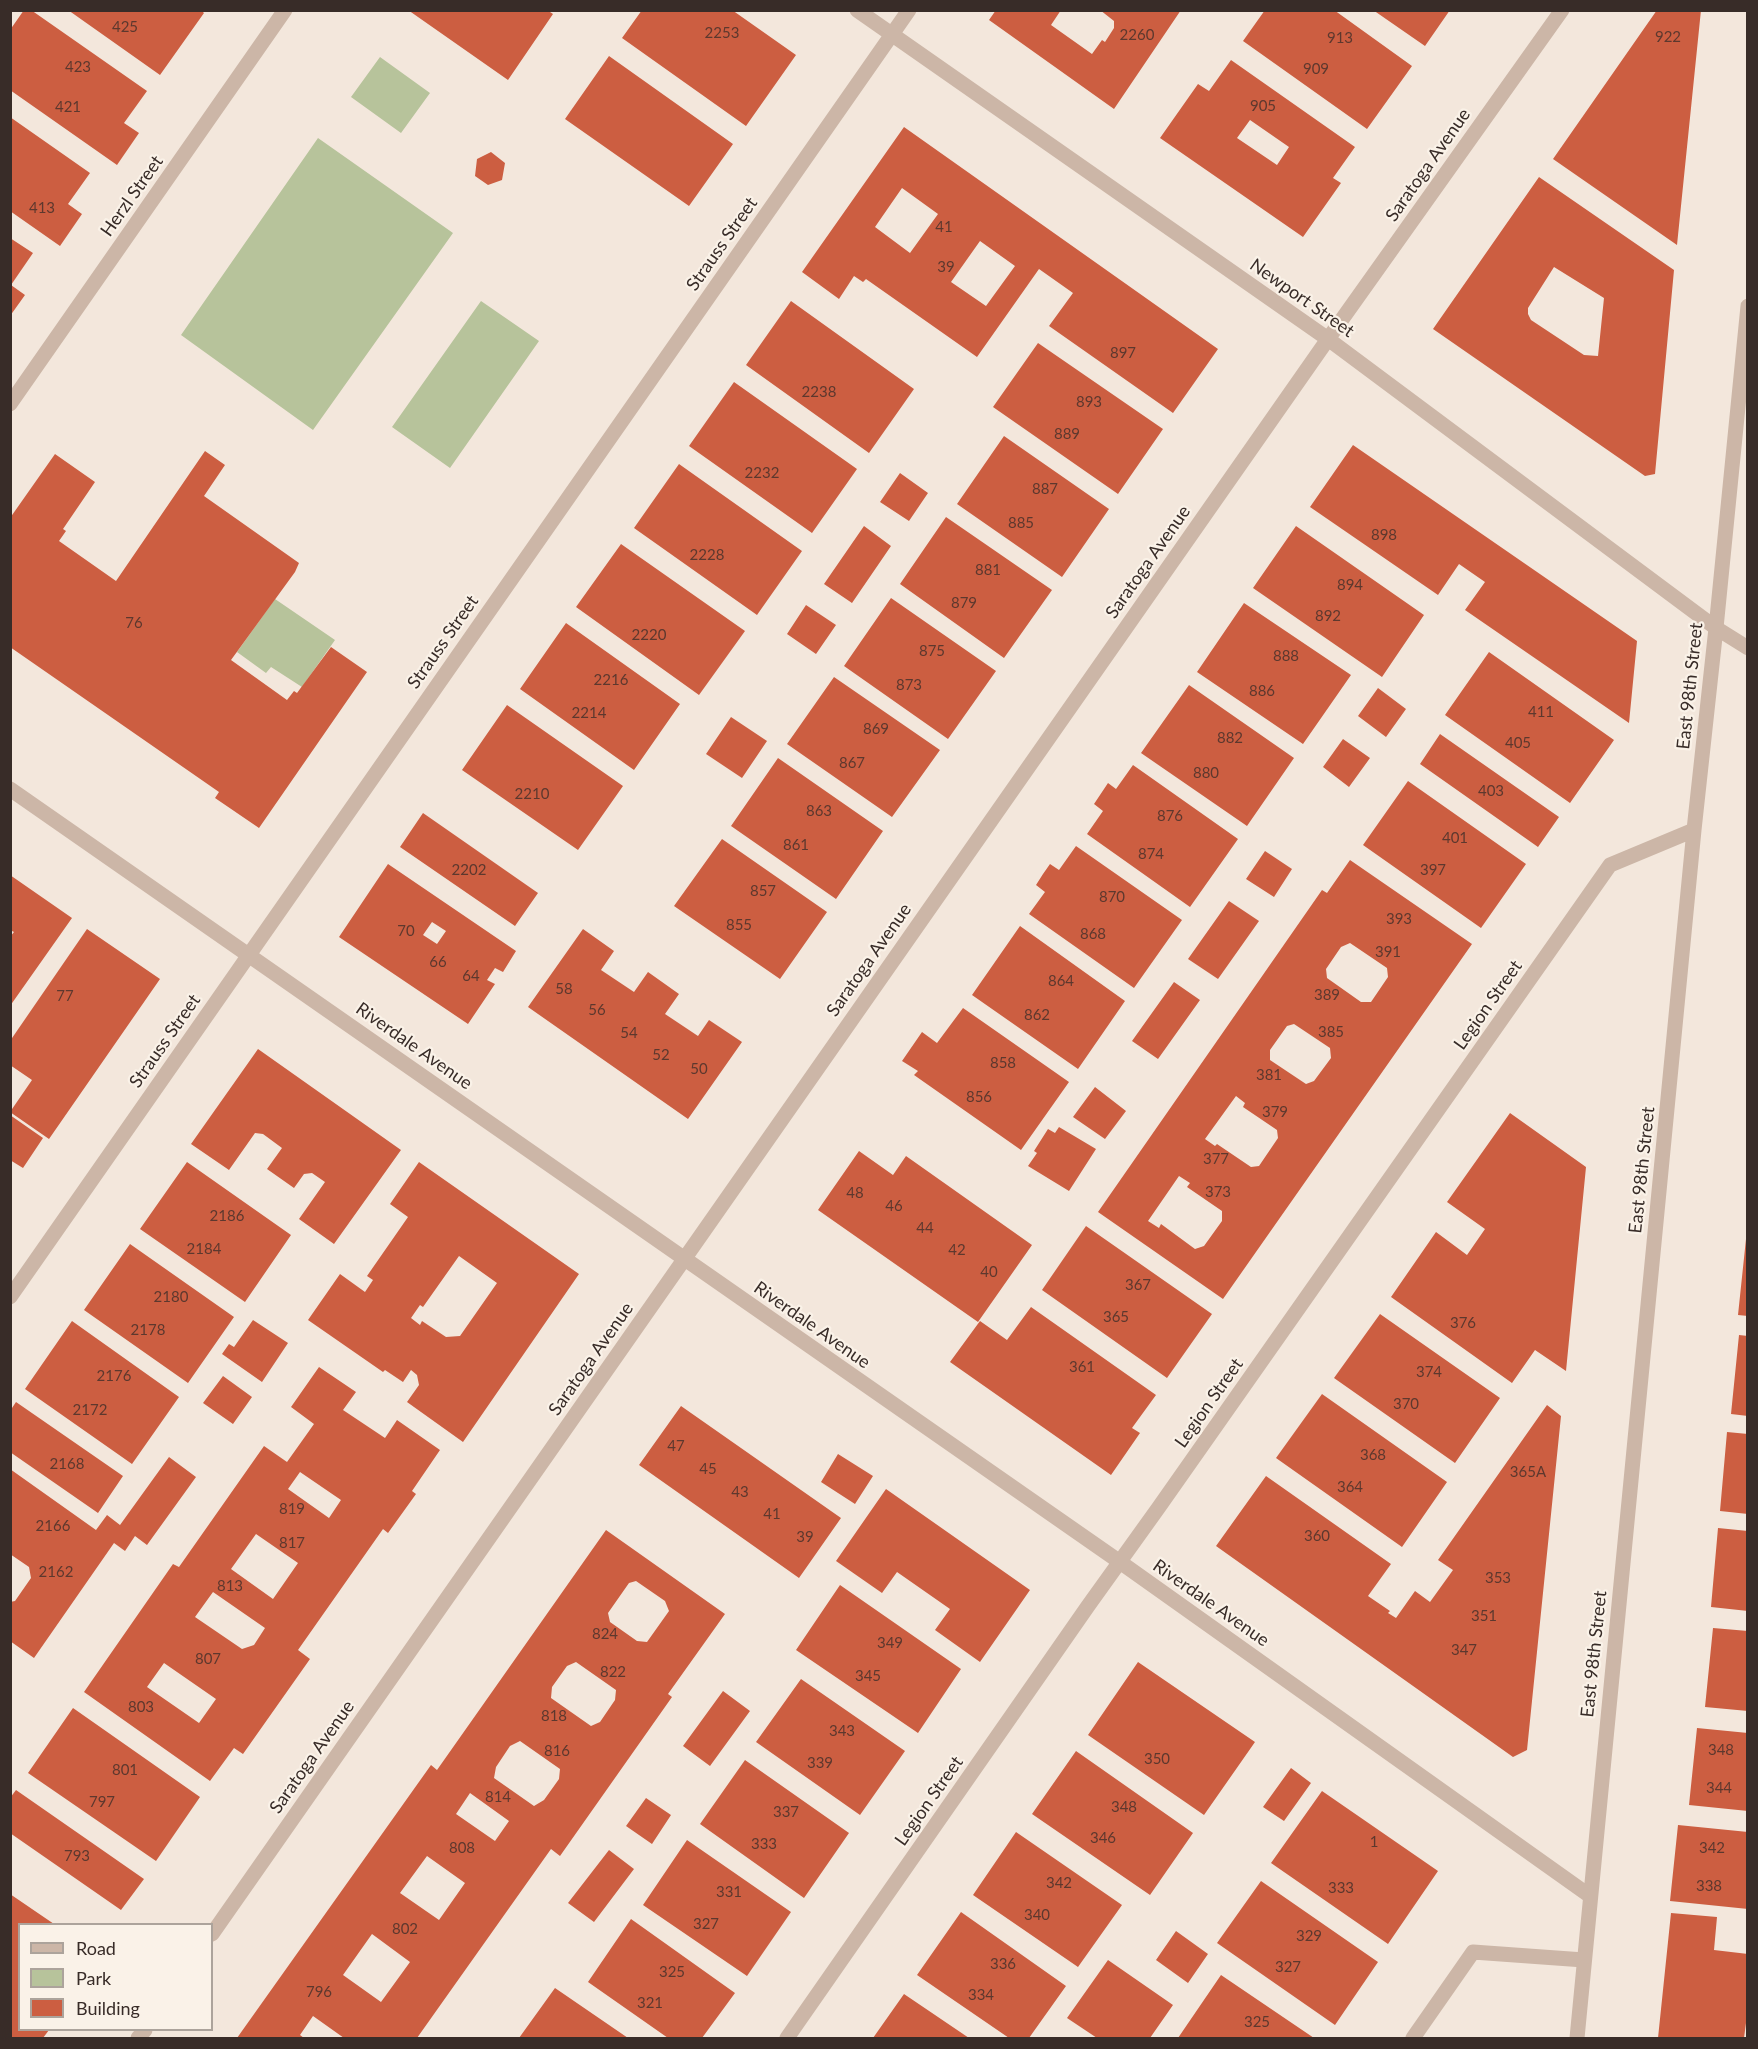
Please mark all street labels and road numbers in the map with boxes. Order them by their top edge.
street label: Saratoga Avenue [1381,104,1475,226]
street label: Herzl Street [96,151,168,241]
street label: Strauss Street [682,193,762,295]
street label: Newport Street [1246,254,1358,342]
street label: Saratoga Avenue [1101,501,1195,623]
street label: Strauss Street [403,591,483,693]
street label: East 98th Street [1673,621,1707,751]
street label: Saratoga Avenue [822,899,916,1021]
street label: Legion Street [1449,956,1527,1054]
street label: Strauss Street [125,990,205,1092]
street label: Riverdale Avenue [352,998,476,1094]
street label: East 98th Street [1625,1105,1659,1235]
street label: Riverdale Avenue [750,1277,874,1373]
street label: Saratoga Avenue [544,1298,638,1420]
street label: Legion Street [1170,1354,1248,1452]
street label: Riverdale Avenue [1149,1555,1273,1651]
street label: East 98th Street [1577,1589,1611,1719]
street label: Saratoga Avenue [265,1696,359,1818]
street label: Legion Street [890,1752,968,1850]

